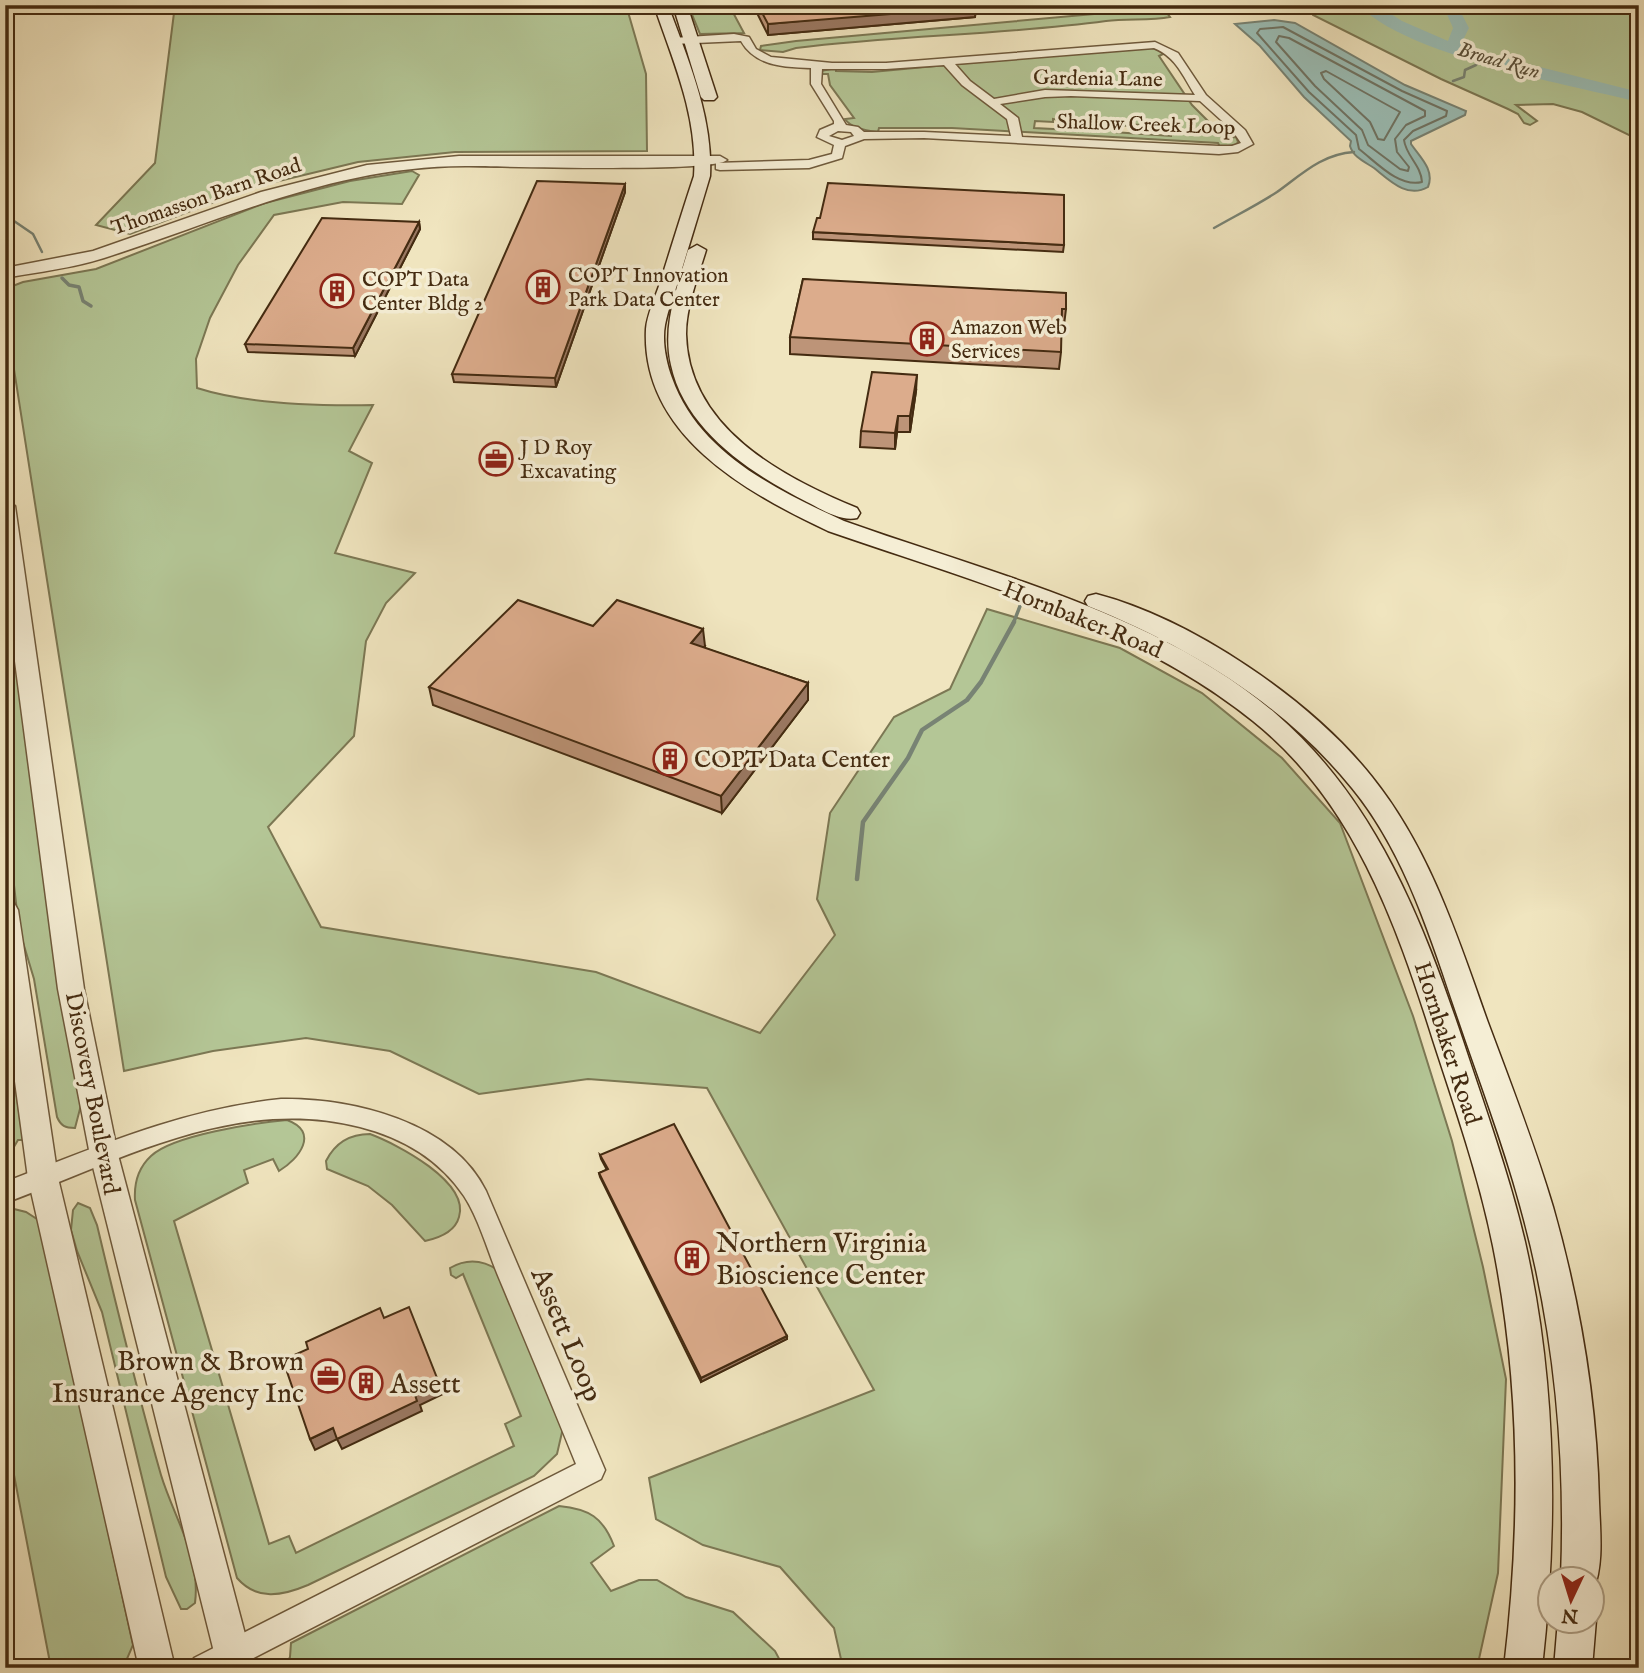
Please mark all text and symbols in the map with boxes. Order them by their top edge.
water label: Broad Run [1454,37,1543,86]
street label: Gardenia Lane [1033,65,1163,94]
street label: Shallow Creek Loop [1056,109,1236,142]
street label: Thomasson Barn Road [108,152,306,243]
place label: COPT Innovation Park Data Center [568,263,729,314]
place label: COPT Data Center Bldg 2 [362,267,484,318]
building icon: COPT Innovation Park Data Center [524,268,562,306]
building icon: COPT Data Center Bldg 2 [318,272,356,310]
place label: Amazon Web Services [950,315,1067,366]
building icon: Amazon Web Services [908,320,946,358]
place label: J D Roy Excavating [518,435,617,486]
office icon: J D Roy Excavating [477,440,515,478]
street label: Hornbaker Road [998,574,1167,667]
building icon: COPT Data Center [651,740,689,778]
place label: COPT Data Center [694,745,890,776]
street label: Hornbaker Road [1406,958,1488,1129]
street label: Discovery Boulevard [57,989,126,1197]
place label: Northern Virginia Bioscience Center [716,1227,927,1294]
building icon: Northern Virginia Bioscience Center [673,1239,711,1277]
street label: Assett Loop [521,1262,610,1407]
place label: Brown & Brown Insurance Agency Inc [52,1345,304,1412]
office icon: Brown & Brown Insurance Agency Inc [309,1357,347,1395]
building icon: Assett [347,1364,385,1402]
place label: Assett [389,1368,461,1403]
north arrow [1536,1564,1606,1634]
text: N [1560,1602,1580,1628]

